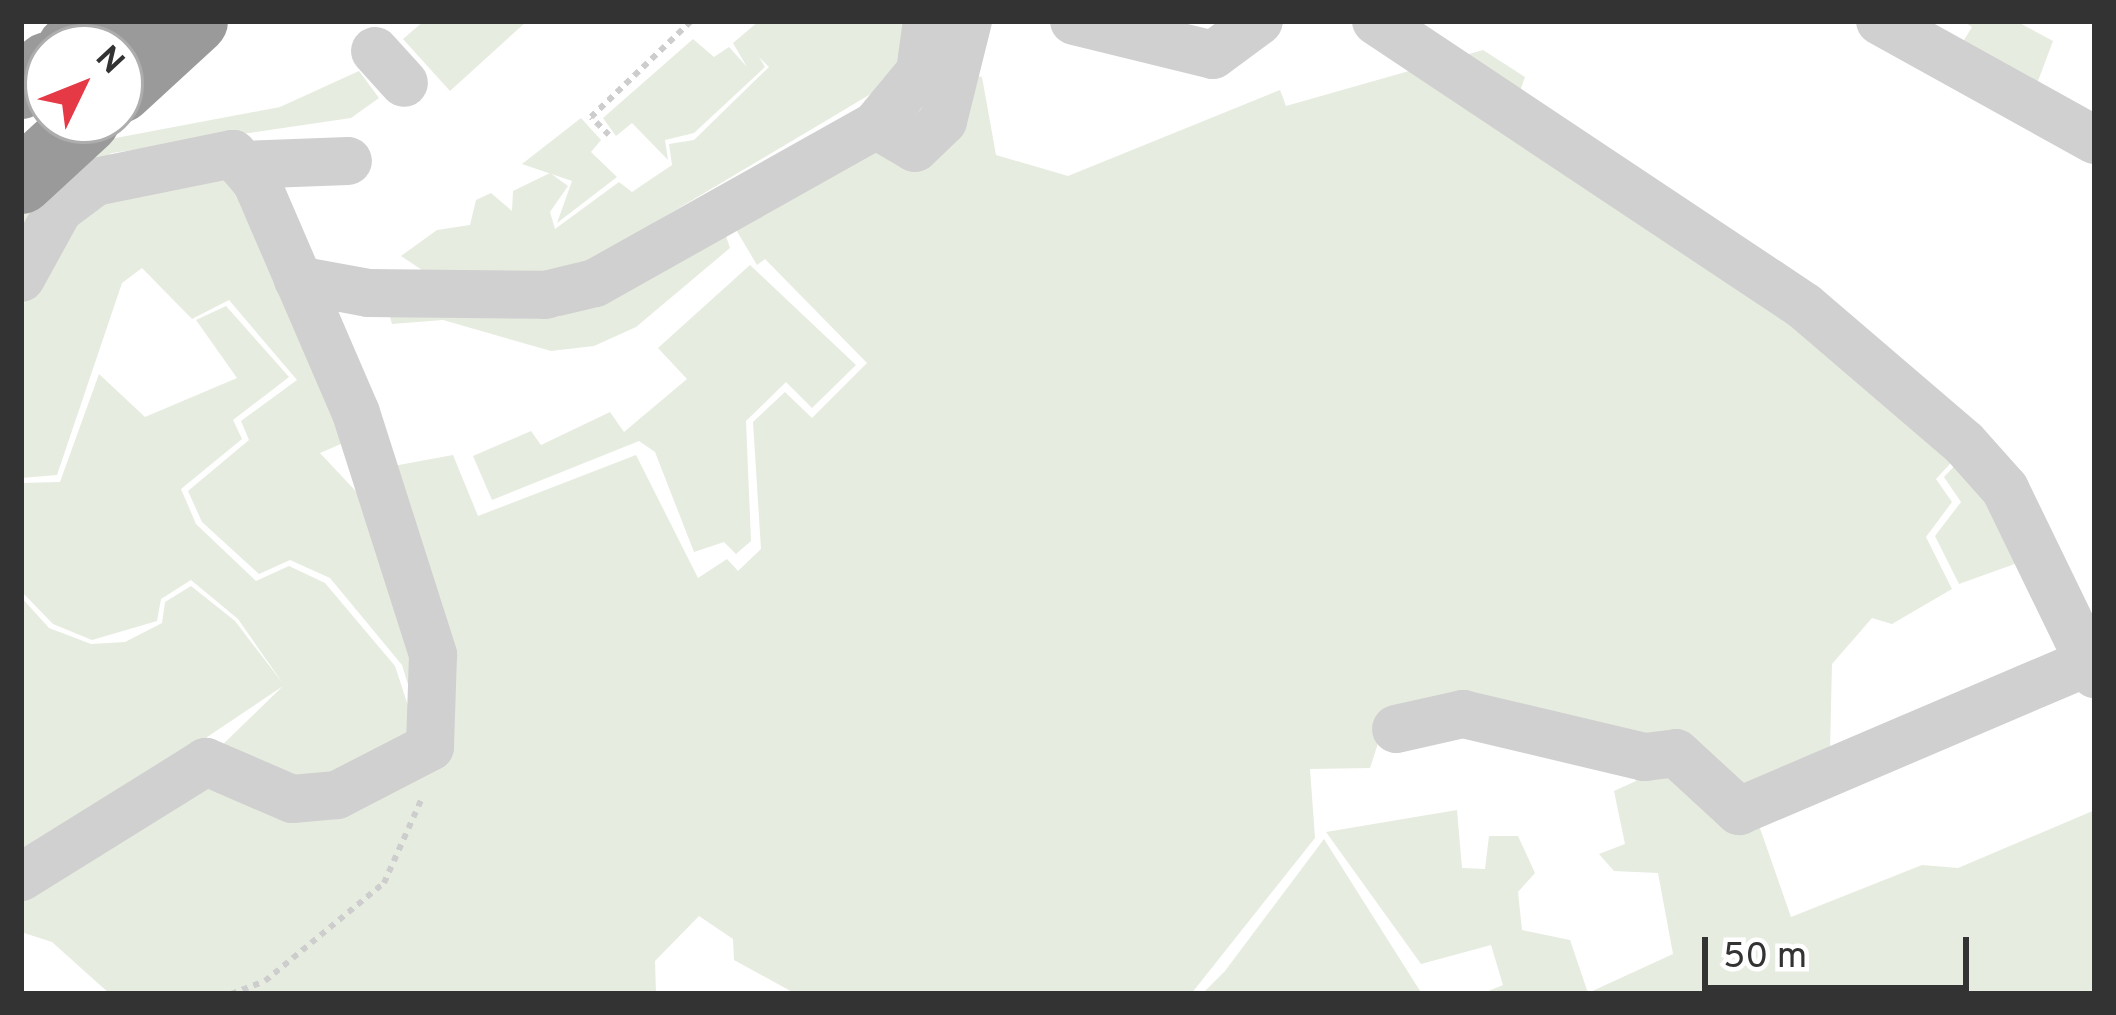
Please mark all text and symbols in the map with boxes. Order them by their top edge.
north arrow [24,24,144,144]
text: N [85,38,132,84]
scale bar [1708,913,1975,987]
text: 50 m [1723,935,1807,981]

